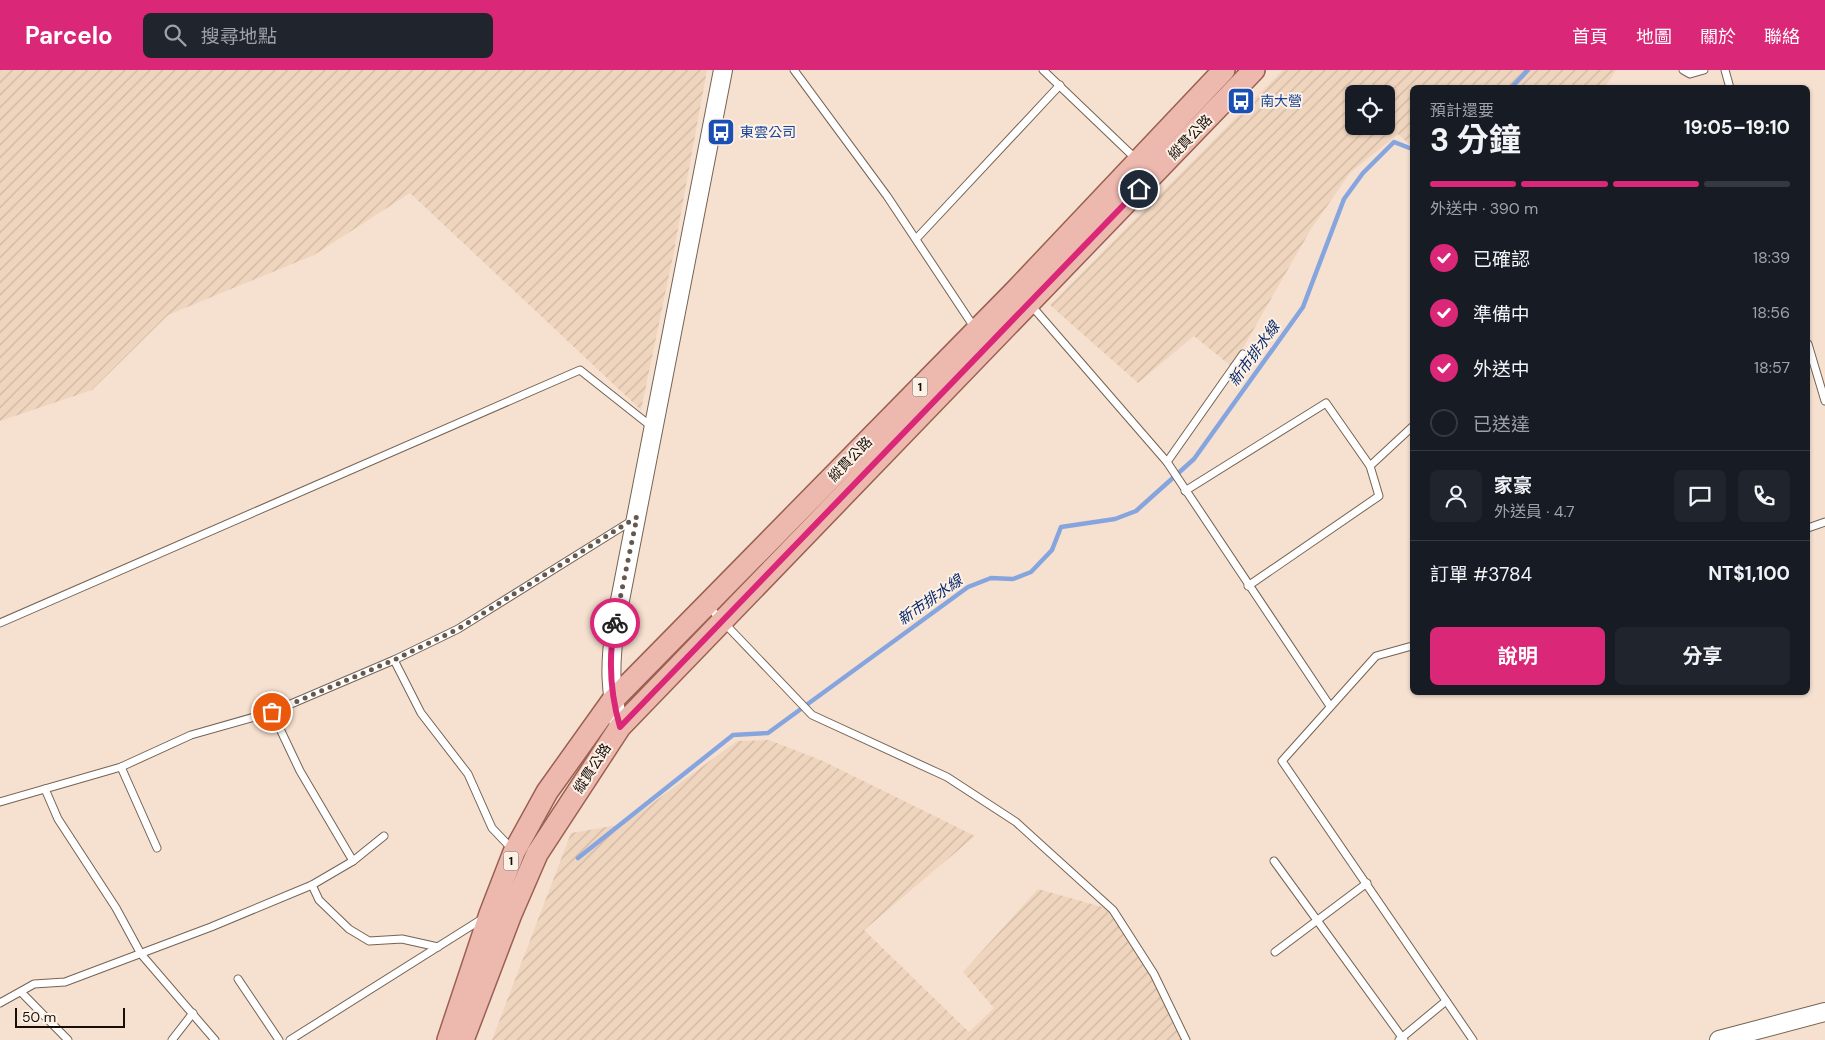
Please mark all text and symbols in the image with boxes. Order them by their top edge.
search box [143,13,493,58]
text: Parcelo [25,20,113,51]
icon: search [161,21,189,49]
text: 搜尋地點 [201,24,277,49]
text: 首頁 [1572,25,1608,49]
text: 地圖 [1636,25,1672,49]
text: 關於 [1700,25,1736,49]
text: 聯絡 [1764,25,1800,49]
map controls [1345,85,1395,135]
button: locate [1345,85,1395,135]
bus stop icon: 南大營 [1226,86,1256,116]
place label: 南大營 [1260,92,1302,110]
text: 預計還要 [1430,100,1494,121]
street label: 縱貫公路 [1164,111,1216,163]
text: 19:05–19:10 [1684,115,1790,140]
bus stop icon: 東雲公司 [706,117,736,147]
text: 3 分鐘 [1430,119,1521,161]
place label: 東雲公司 [740,123,796,141]
pin [1118,168,1160,210]
icon: home [1125,175,1153,203]
text: 外送中 · 390 m [1430,198,1538,219]
icon: check [1430,244,1458,272]
text: 已確認 [1473,247,1530,272]
text: 18:39 [1753,247,1790,268]
icon: check [1430,299,1458,327]
text: 準備中 [1473,302,1530,327]
text: 18:56 [1752,302,1790,323]
water label: 新市排水線 [1224,316,1285,390]
icon: check [1430,354,1458,382]
text: 外送中 [1473,357,1530,382]
text: 18:57 [1754,357,1790,378]
road number: 1 [912,378,928,396]
text: 已送達 [1473,412,1530,437]
street label: 縱貫公路 [824,433,876,485]
button: person [1430,470,1482,522]
button: chat [1674,470,1726,522]
button: phone [1738,470,1790,522]
text: 家豪 [1494,473,1532,498]
text: 外送員 · 4.7 [1494,501,1575,522]
text: NT$1,100 [1708,561,1790,586]
text: 訂單 #3784 [1430,562,1532,587]
water label: 新市排水線 [894,569,968,630]
courier [590,598,640,648]
icon: bike [601,609,629,637]
button: 說明 [1430,627,1605,685]
button: 分享 [1615,627,1790,685]
pin [251,691,293,733]
icon: bag [258,698,286,726]
street label: 縱貫公路 [569,740,615,796]
road number: 1 [504,851,518,870]
scale bar [15,1005,125,1028]
text: 50 m [22,1008,56,1026]

